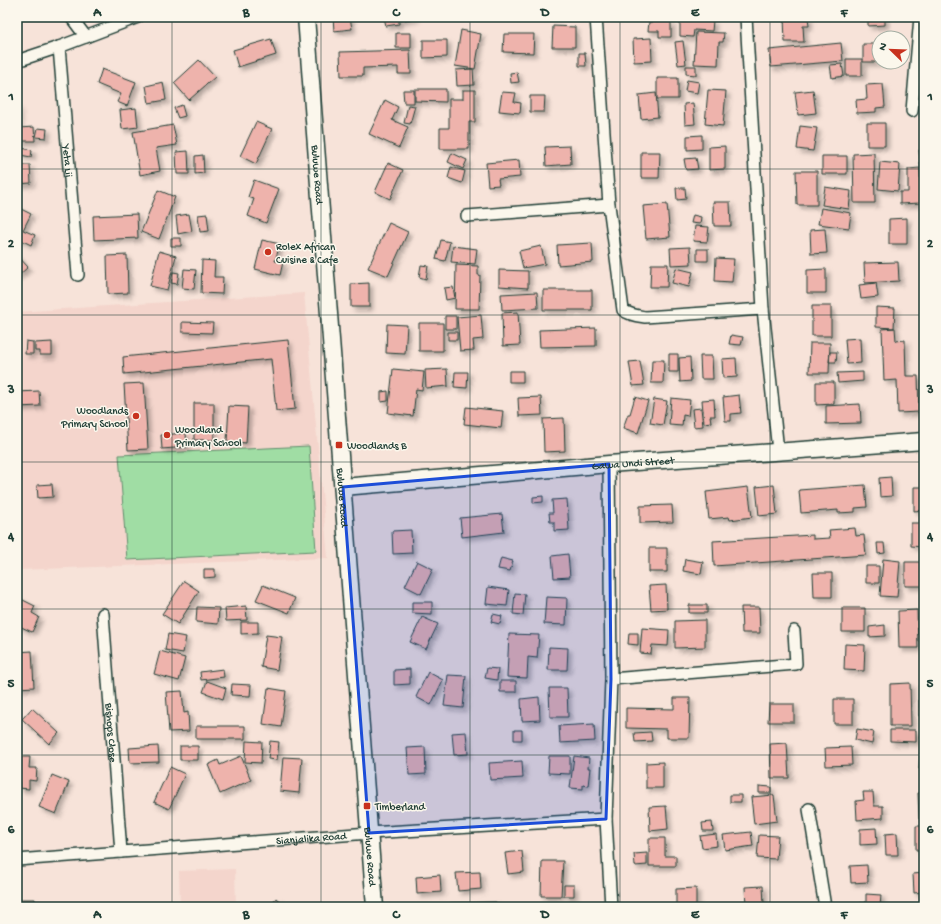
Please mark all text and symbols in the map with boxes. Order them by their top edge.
text: A [92,6,102,21]
text: B [242,6,251,21]
text: C [391,6,401,21]
text: D [540,6,550,21]
text: E [691,6,700,21]
text: F [840,6,849,21]
north arrow [871,30,911,70]
text: N [877,41,891,53]
text: 1 [7,90,14,105]
text: 1 [926,90,933,105]
street label: Yeta Lii [59,143,74,178]
street label: Buluwe Road [308,144,325,206]
text: 2 [8,237,15,252]
text: 2 [927,237,934,252]
place label: Rolex African Cuisine & Cafe [276,241,339,267]
marker: Rolex African Cuisine & Cafe [263,247,273,257]
text: 3 [7,383,15,398]
text: 3 [926,383,934,398]
place label: Woodlands Primary School [60,406,129,431]
marker: Woodlands Primary School [131,411,141,421]
place label: Woodland Primary School [174,425,242,450]
marker: Woodland Primary School [162,430,172,440]
marker: Woodlands B [334,440,344,450]
place label: Woodlands B [347,441,407,453]
street label: Gawa Undi Street [591,455,676,473]
street label: Buluwe Road [333,467,350,529]
text: 4 [7,530,15,545]
text: 4 [926,530,934,545]
text: 5 [8,677,15,692]
text: 5 [927,677,934,692]
street label: Bishops Close [102,702,118,763]
marker: Timberland [362,801,372,811]
place label: Timberland [374,802,427,814]
text: 6 [8,823,15,838]
text: 6 [927,823,934,838]
street label: Buluwe Road [361,826,377,888]
street label: Sianjalika Road [276,831,349,848]
text: A [92,908,102,923]
text: B [242,908,251,923]
text: C [391,908,401,923]
text: D [540,908,550,923]
text: E [691,908,700,923]
text: F [840,908,849,923]

